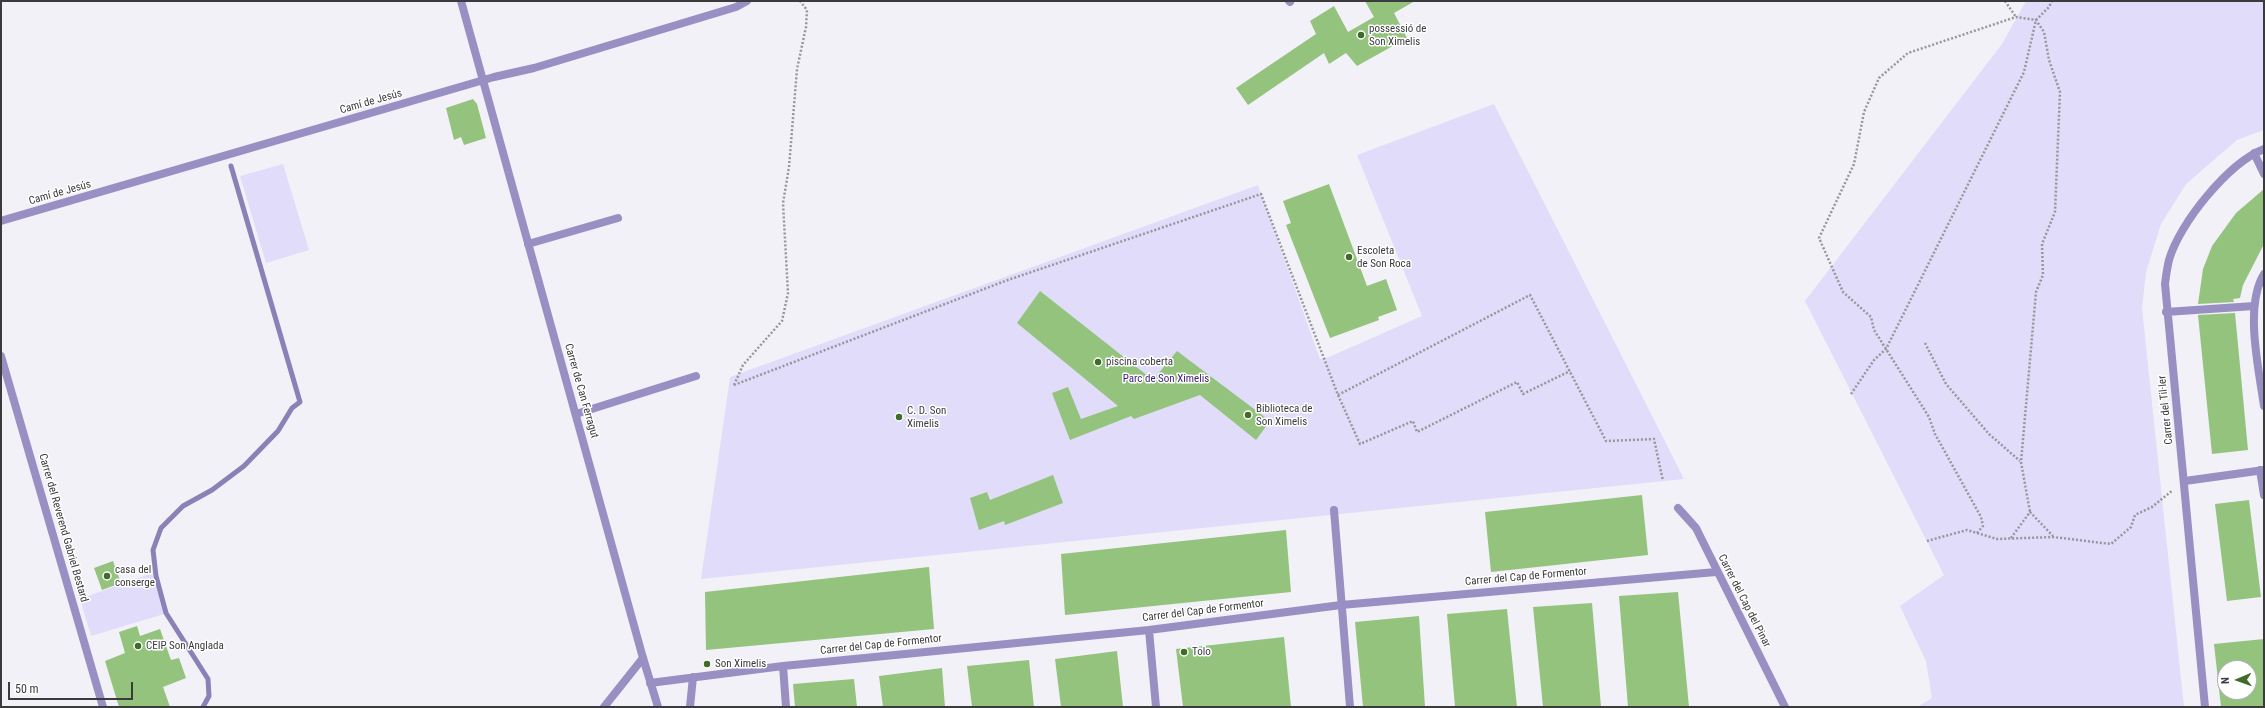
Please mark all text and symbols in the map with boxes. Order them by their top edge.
place label: possessió de Son Ximelis [1369,22,1426,48]
marker: possessió de Son Ximelis [1356,30,1366,40]
street label: Camí de Jesús [338,87,404,117]
street label: Camí de Jesús [27,178,93,208]
place label: Escoleta de Son Roca [1357,244,1411,270]
marker: Escoleta de Son Roca [1344,252,1354,262]
street label: Carrer de Can Ferragut [561,342,601,440]
place label: piscina coberta [1106,355,1173,369]
marker: piscina coberta [1093,357,1103,367]
park label: Parc de Son Ximelis [1123,372,1209,386]
street label: Carrer del Til·ler [2156,375,2176,445]
place label: Biblioteca de Son Ximelis [1256,402,1312,428]
place label: C. D. Son Ximelis [907,404,946,430]
marker: Biblioteca de Son Ximelis [1243,410,1253,420]
marker: C. D. Son Ximelis [894,412,904,422]
street label: Carrer del Reverend Gabriel Bestard [35,452,91,604]
street label: Carrer del Cap del Pinar [1715,552,1773,650]
place label: casa del conserge [115,563,155,589]
street label: Carrer del Cap de Formentor [1465,565,1587,589]
marker: casa del conserge [102,571,112,581]
street label: Carrer del Cap de Formentor [1142,597,1264,625]
street label: Carrer del Cap de Formentor [820,632,942,658]
place label: CEIP Son Anglada [146,639,224,653]
marker: CEIP Son Anglada [133,641,143,651]
place label: Tolo [1192,645,1211,659]
marker: Tolo [1179,647,1189,657]
place label: Son Ximelis [715,657,766,671]
marker: Son Ximelis [702,659,712,669]
north arrow [2217,660,2257,700]
scale bar [10,674,135,700]
text: N [2219,677,2232,684]
text: 50 m [15,682,39,696]

